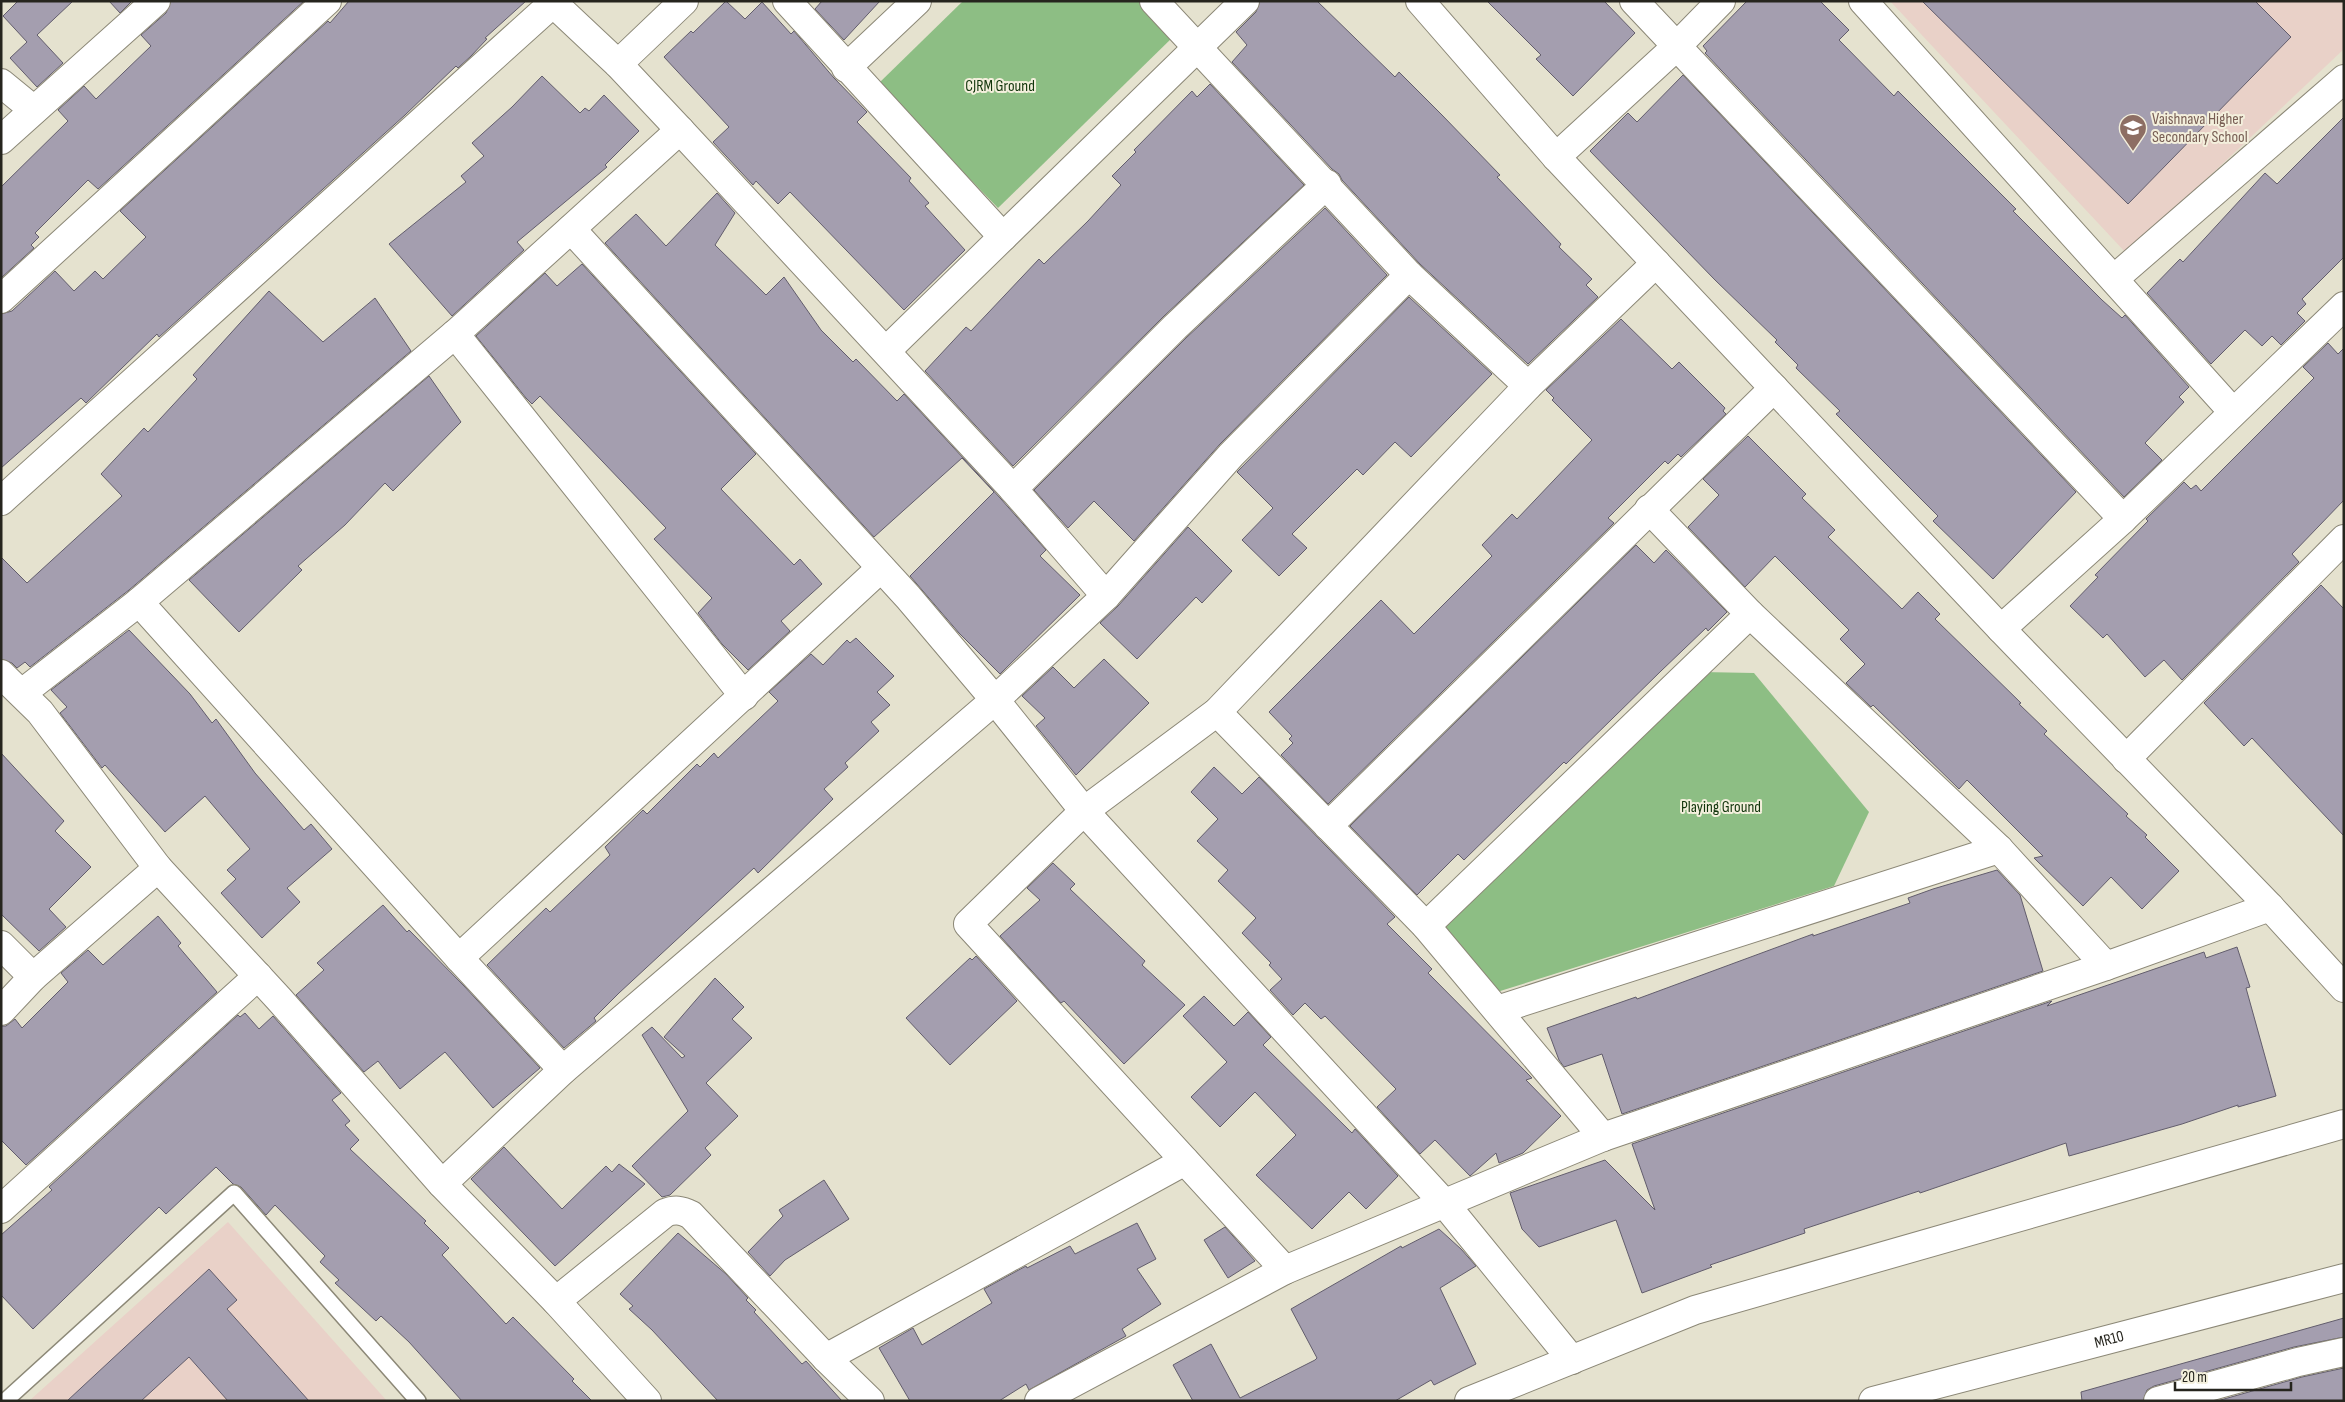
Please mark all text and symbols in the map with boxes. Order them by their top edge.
park label: CJRM Ground [965,77,1035,96]
place label: Vaishnava Higher Secondary School [2152,110,2248,147]
school or university icon: Vaishnava Higher Secondary School [2118,113,2148,152]
park label: Playing Ground [1681,798,1761,817]
street label: MR10 [2092,1326,2126,1352]
scale bar [2175,1360,2291,1392]
text: 20 m [2182,1368,2207,1387]

